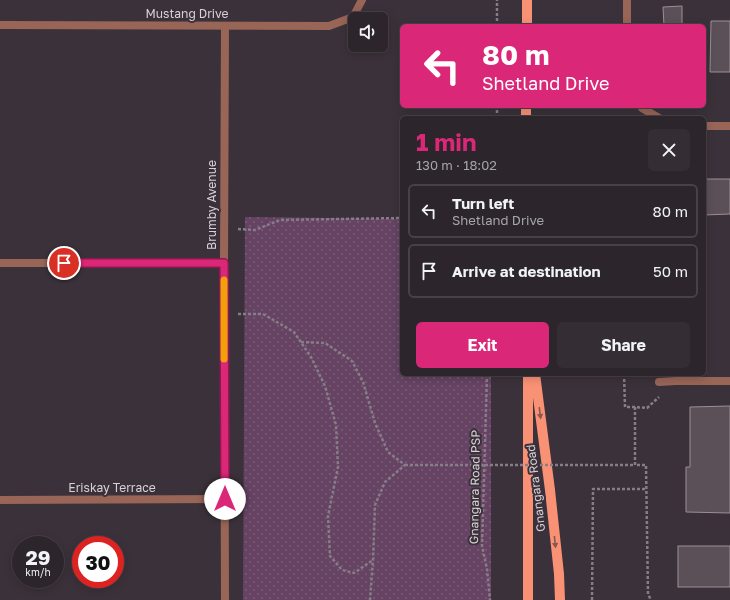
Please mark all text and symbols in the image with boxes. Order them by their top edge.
street label: Mustang Drive [145,6,229,21]
map controls [348,12,388,52]
button: sound [348,12,388,52]
text: 80 m [482,38,550,71]
icon: left [416,40,468,92]
text: Shetland Drive [482,72,609,94]
text: 1 min [416,127,476,156]
button: close [648,129,690,171]
text: 130 m · 18:02 [416,157,497,173]
street label: Brumby Avenue [204,160,219,250]
text: Turn left [452,194,514,212]
icon: left [418,200,440,222]
text: 80 m [653,202,688,220]
text: Shetland Drive [452,212,544,228]
pin [47,246,81,280]
icon: arrive [53,252,75,274]
icon: arrive [418,260,440,282]
text: Arrive at destination [452,262,601,280]
text: 50 m [653,262,688,280]
button: Exit [416,322,549,368]
button: Share [557,322,690,368]
one-way arrow [537,407,543,419]
street label: Gnangara Road PSP [466,430,483,544]
street label: Gnangara Road [523,444,548,533]
position arrow [204,478,246,520]
street label: Eriskay Terrace [68,480,156,495]
speed limit sign: 30 [72,536,124,588]
one-way arrow [552,536,559,548]
text: 29 [26,545,50,569]
text: km/h [25,566,51,578]

